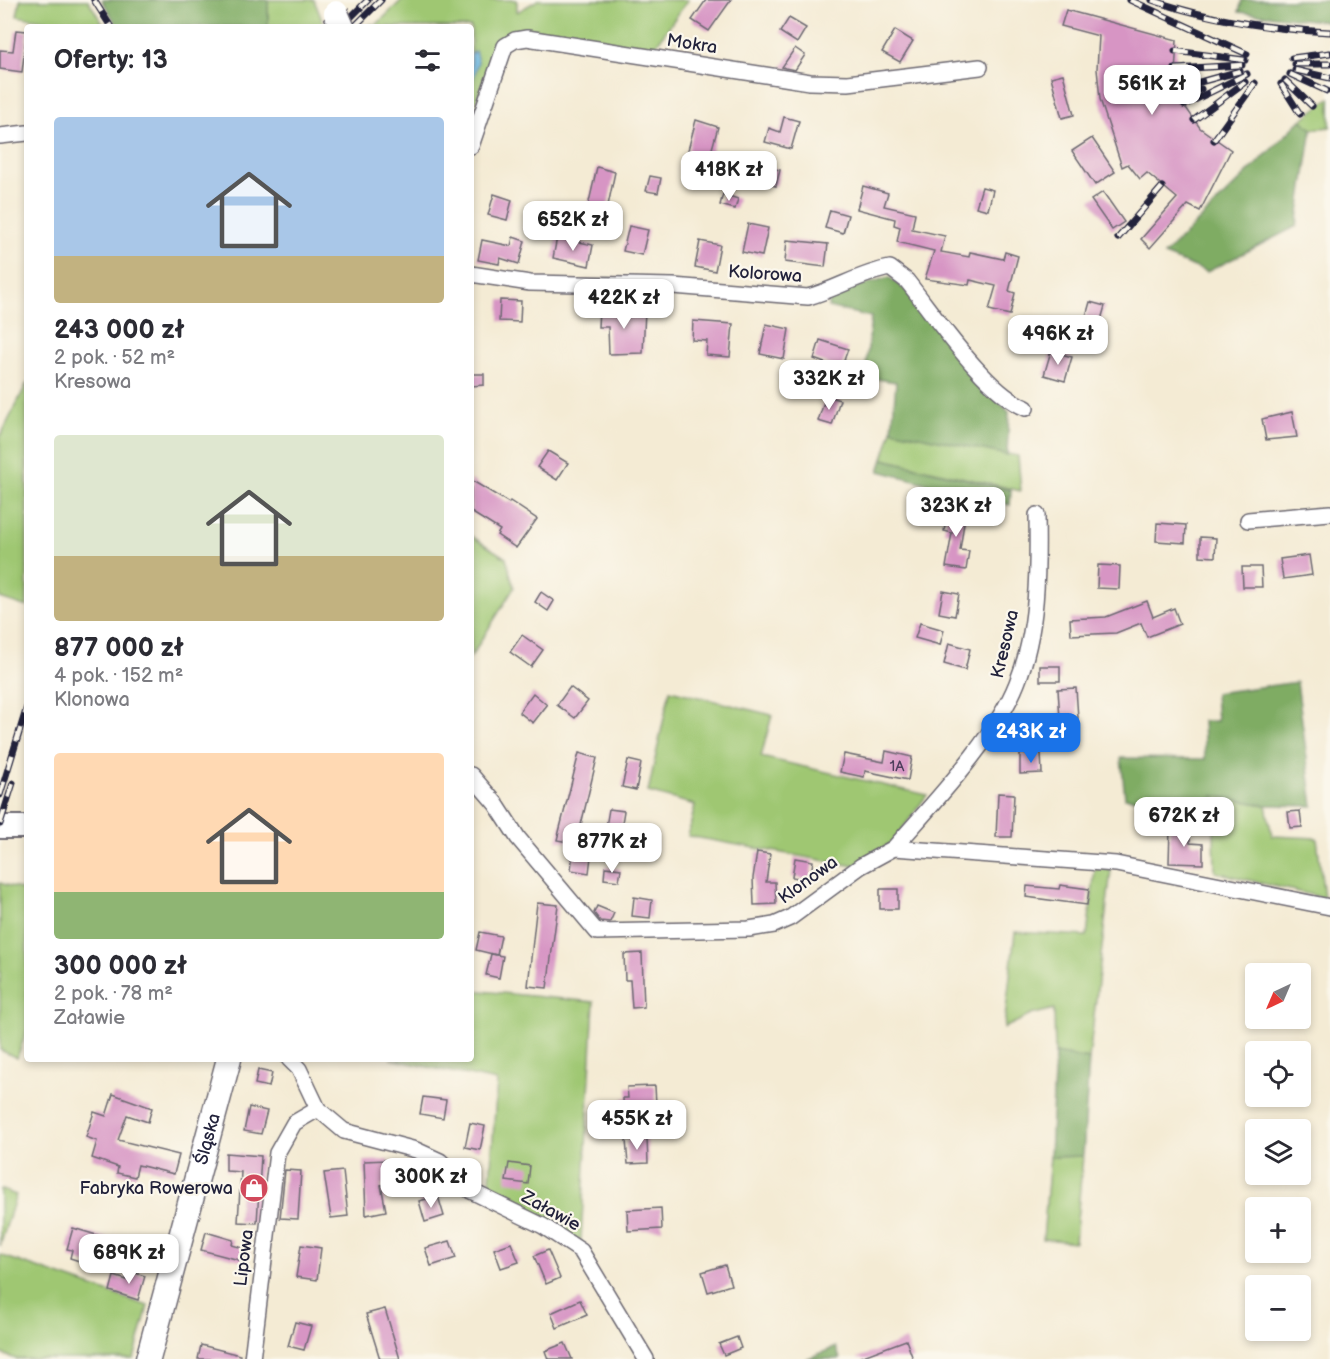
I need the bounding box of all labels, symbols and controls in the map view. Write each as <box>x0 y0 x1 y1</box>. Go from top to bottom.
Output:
street label: Mokra <box>665 30 719 58</box>
icon: filters <box>411 44 444 77</box>
text: Oferty: 13 <box>54 45 168 76</box>
pin: 561K zł <box>1097 65 1207 116</box>
text: 561K zł <box>1118 72 1186 96</box>
pin: 418K zł <box>674 151 784 202</box>
icon: home <box>195 156 303 264</box>
text: 418K zł <box>695 158 763 182</box>
pin: 652K zł <box>518 201 628 252</box>
text: 652K zł <box>537 208 609 232</box>
street label: Kolorowa <box>727 261 803 287</box>
pin: 422K zł <box>569 279 679 330</box>
text: 422K zł <box>588 286 660 310</box>
text: 243 000 zł <box>54 315 184 346</box>
pin: 496K zł <box>1003 315 1113 366</box>
text: 496K zł <box>1022 322 1094 346</box>
text: 2 pok. · 52 m² <box>54 346 175 370</box>
pin: 332K zł <box>774 360 884 411</box>
text: 332K zł <box>793 367 865 391</box>
text: Kresowa <box>54 370 131 394</box>
icon: home <box>195 474 303 582</box>
pin: 323K zł <box>901 487 1011 538</box>
text: 323K zł <box>920 494 992 518</box>
street label: Kresowa <box>987 608 1023 680</box>
text: 877 000 zł <box>54 633 184 664</box>
text: 4 pok. · 152 m² <box>54 664 183 688</box>
text: Klonowa <box>54 688 130 712</box>
pin: 243K zł <box>976 713 1086 764</box>
text: 243K zł <box>995 720 1067 744</box>
house number: 1A <box>890 757 905 776</box>
icon: home <box>195 792 303 900</box>
pin: 672K zł <box>1129 797 1239 848</box>
text: 672K zł <box>1148 804 1220 828</box>
pin: 877K zł <box>557 823 667 874</box>
text: 877K zł <box>577 830 647 854</box>
street label: Klonowa <box>774 851 842 909</box>
text: 300 000 zł <box>54 951 187 982</box>
north arrow <box>1245 963 1311 1029</box>
map controls <box>1245 963 1311 1341</box>
text: 2 pok. · 78 m² <box>54 982 173 1006</box>
text: Załawie <box>54 1006 125 1030</box>
button: locate <box>1245 1041 1311 1107</box>
pin: 455K zł <box>582 1100 692 1151</box>
text: 455K zł <box>601 1107 673 1131</box>
street label: Śląska <box>189 1111 224 1167</box>
button: layers <box>1245 1119 1311 1185</box>
pin: 300K zł <box>376 1158 486 1209</box>
text: 300K zł <box>394 1165 468 1189</box>
shop icon: Fabryka Rowerowa <box>238 1172 270 1204</box>
place label: Fabryka Rowerowa <box>79 1178 233 1199</box>
street label: Załawie <box>517 1186 584 1236</box>
button: + <box>1245 1197 1311 1263</box>
street label: Lipowa <box>230 1228 258 1288</box>
pin: 689K zł <box>74 1234 184 1285</box>
text: 689K zł <box>93 1241 165 1265</box>
button: − <box>1245 1275 1311 1341</box>

